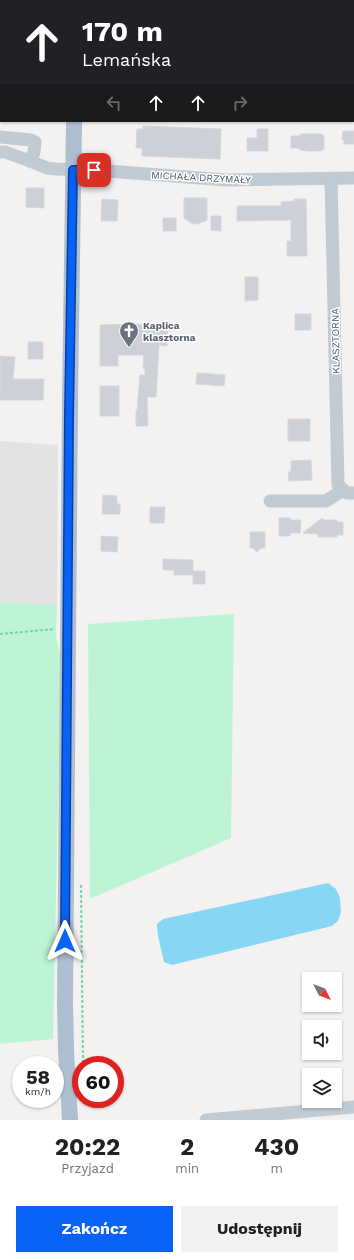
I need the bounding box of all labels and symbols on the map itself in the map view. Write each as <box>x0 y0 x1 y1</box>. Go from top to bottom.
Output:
pin <box>77 153 111 187</box>
street label: MICHAŁA DRZYMAŁY <box>151 169 251 186</box>
street label: KLASZTORNA <box>329 308 342 374</box>
church icon: Kaplica klasztorna <box>118 320 140 348</box>
place label: Kaplica klasztorna <box>143 320 196 343</box>
position arrow <box>44 920 86 962</box>
north arrow <box>302 972 342 1012</box>
speed limit sign: 60 <box>72 1056 124 1108</box>

